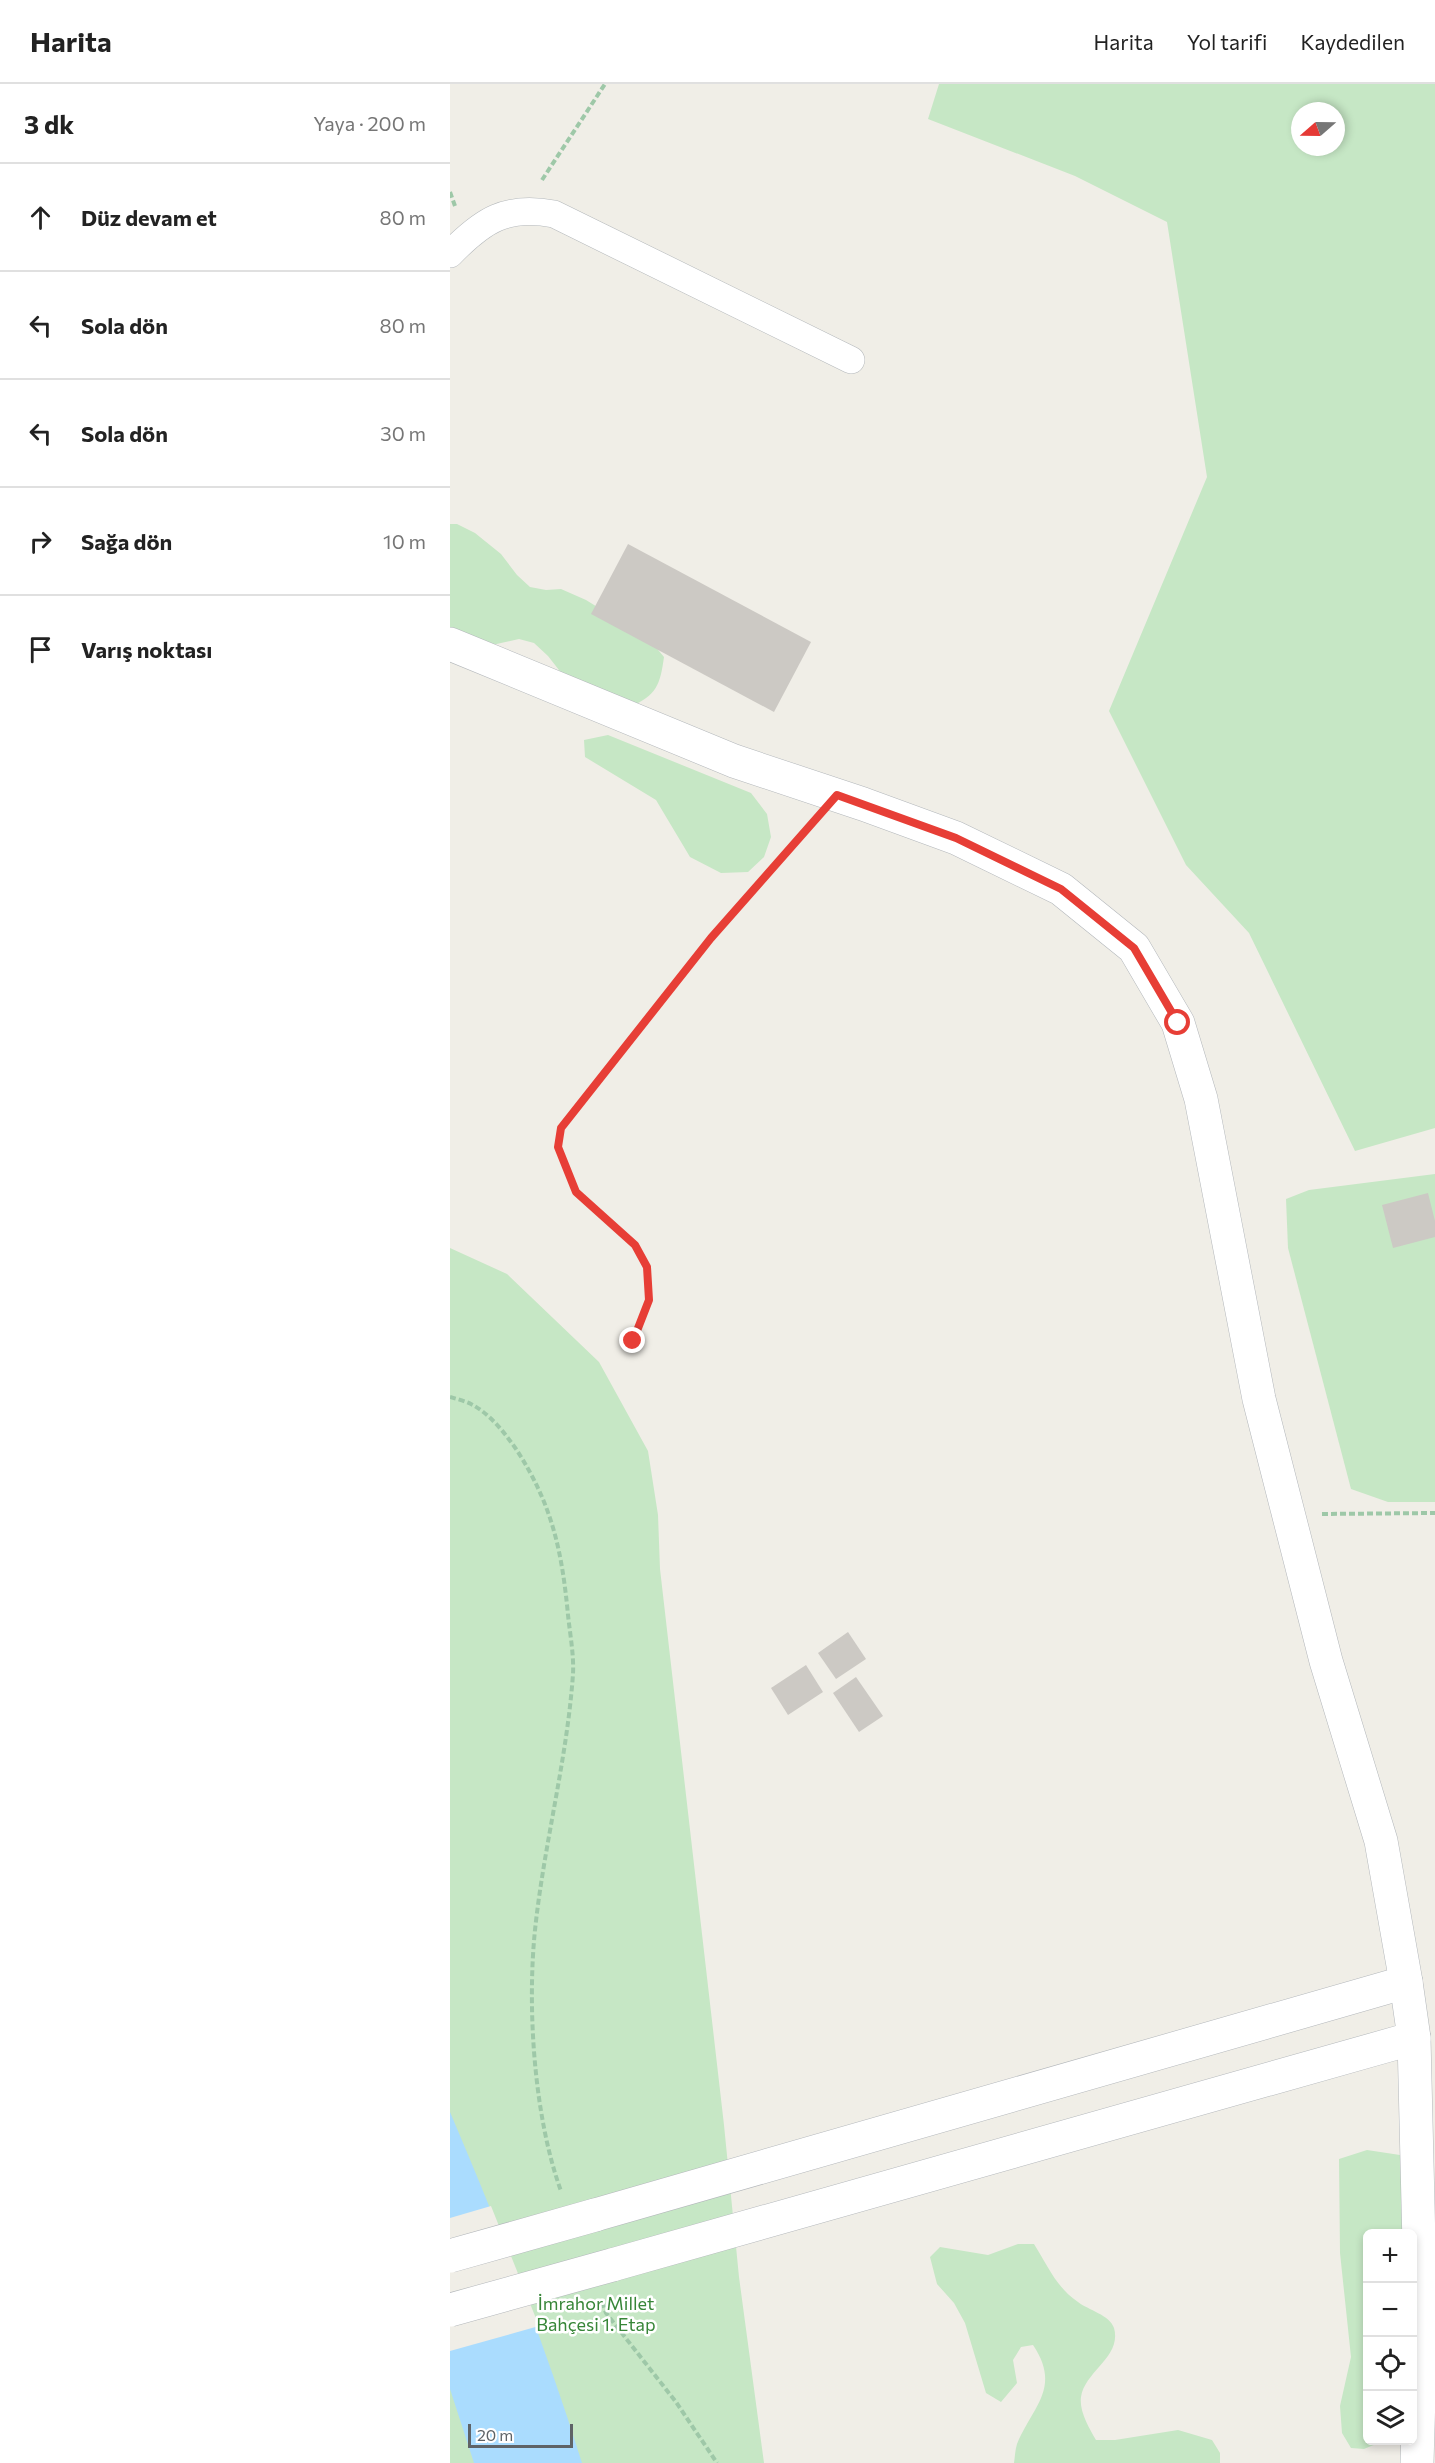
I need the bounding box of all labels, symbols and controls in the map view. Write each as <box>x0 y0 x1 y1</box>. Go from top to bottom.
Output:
text: Harita <box>30 24 112 58</box>
text: Harita <box>1094 29 1154 54</box>
text: Yol tarifi <box>1187 29 1267 54</box>
text: Kaydedilen <box>1300 29 1405 54</box>
north arrow <box>1291 102 1345 156</box>
text: 3 dk <box>24 108 74 139</box>
text: Yaya · 200 m <box>313 111 426 135</box>
icon: ahead <box>24 201 57 234</box>
text: Düz devam et <box>81 204 217 231</box>
text: 80 m <box>380 205 426 229</box>
icon: left <box>24 309 57 342</box>
text: Sola dön <box>81 312 168 339</box>
text: 80 m <box>380 313 426 337</box>
icon: left <box>24 417 57 450</box>
text: Sola dön <box>81 420 168 447</box>
text: 30 m <box>380 421 426 445</box>
icon: right <box>24 525 57 558</box>
text: Sağa dön <box>81 528 172 555</box>
text: 10 m <box>383 529 426 553</box>
icon: arrive <box>24 633 57 666</box>
text: Varış noktası <box>81 636 212 663</box>
route start <box>1164 1009 1190 1035</box>
route end <box>619 1327 645 1353</box>
map controls <box>1363 2229 1417 2445</box>
button: + <box>1363 2229 1417 2283</box>
button: − <box>1363 2283 1417 2337</box>
park label: İmrahor Millet Bahçesi 1. Etap <box>536 2292 656 2335</box>
button: locate <box>1363 2337 1417 2391</box>
button: layers <box>1363 2391 1417 2445</box>
scale bar <box>468 2421 573 2448</box>
text: 20 m <box>477 2425 513 2444</box>

